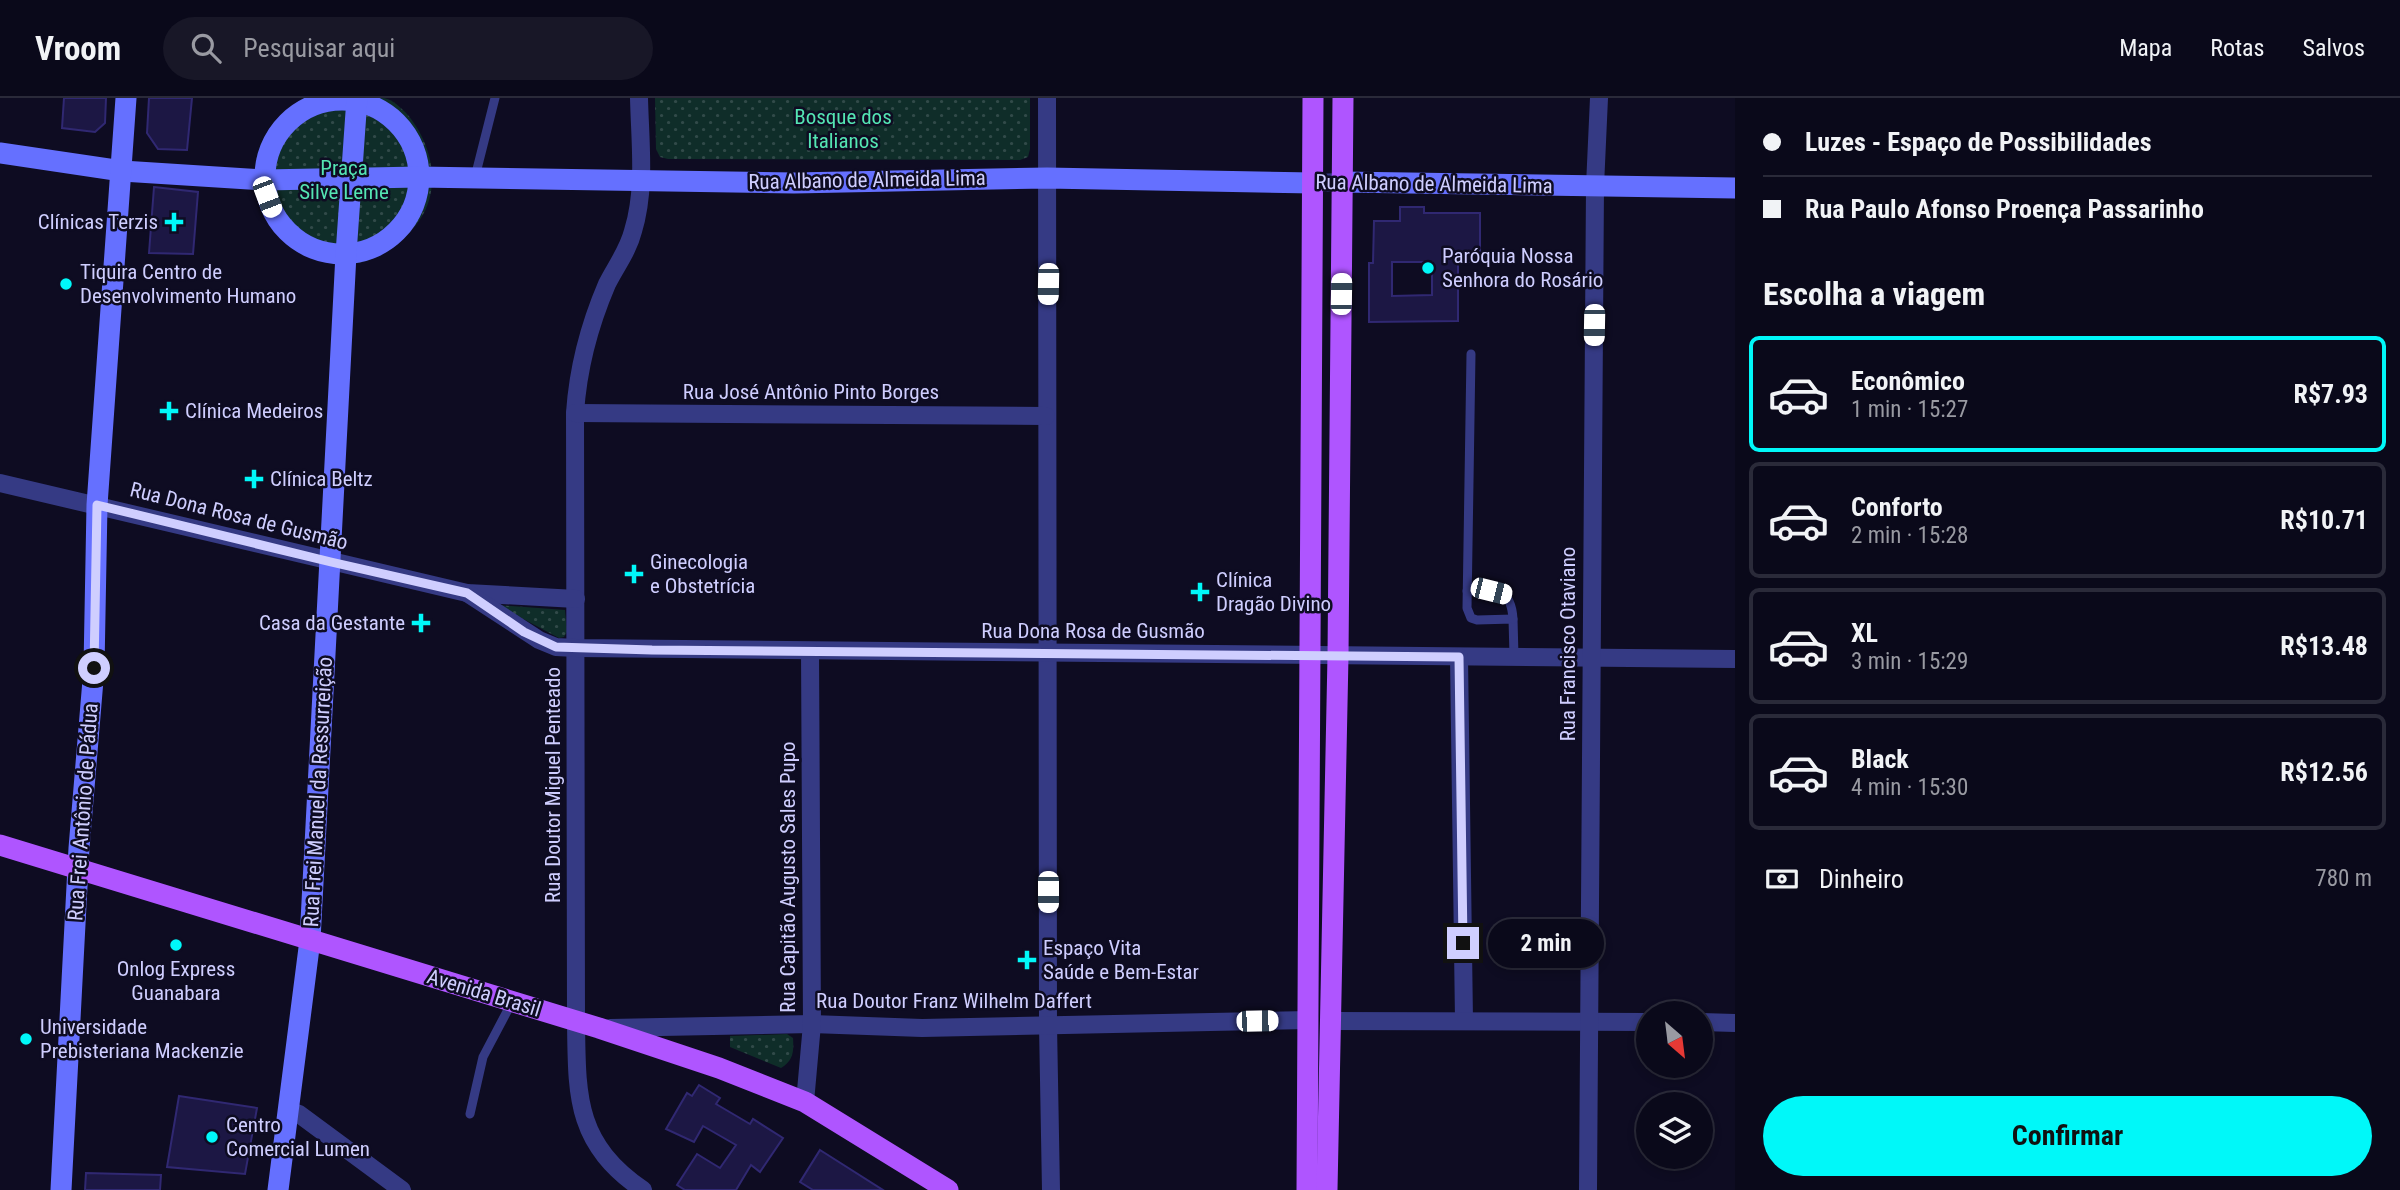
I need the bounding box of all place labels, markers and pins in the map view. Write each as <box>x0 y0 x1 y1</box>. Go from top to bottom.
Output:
place label: Clínicas Terzis <box>38 210 158 234</box>
marker: Clínicas Terzis <box>164 212 184 232</box>
place label: Paróquia Nossa Senhora do Rosário <box>1442 244 1603 292</box>
place label: Tiquira Centro de Desenvolvimento Humano <box>80 260 296 308</box>
marker: Paróquia Nossa Senhora do Rosário <box>1420 260 1436 276</box>
marker: Tiquira Centro de Desenvolvimento Humano <box>58 276 74 292</box>
place label: Clínica Medeiros <box>185 399 323 423</box>
marker: Clínica Medeiros <box>159 401 179 421</box>
place label: Clínica Beltz <box>270 467 373 491</box>
marker: Clínica Beltz <box>244 469 264 489</box>
place label: Ginecologia e Obstetrícia <box>650 550 755 598</box>
marker: Ginecologia e Obstetrícia <box>624 564 644 584</box>
place label: Clínica Dragão Divino <box>1216 568 1331 616</box>
marker: Clínica Dragão Divino <box>1190 582 1210 602</box>
place label: Casa da Gestante <box>259 611 405 635</box>
marker: Casa da Gestante <box>411 613 431 633</box>
place label: Espaço Vita Saúde e Bem-Estar <box>1043 936 1199 984</box>
marker: Onlog Express Guanabara <box>168 937 184 953</box>
marker: Espaço Vita Saúde e Bem-Estar <box>1017 950 1037 970</box>
place label: Onlog Express Guanabara <box>117 957 235 1005</box>
place label: Universidade Prebisteriana Mackenzie <box>40 1015 244 1063</box>
marker: Universidade Prebisteriana Mackenzie <box>18 1031 34 1047</box>
place label: Centro Comercial Lumen <box>226 1113 370 1161</box>
marker: Centro Comercial Lumen <box>204 1129 220 1145</box>

